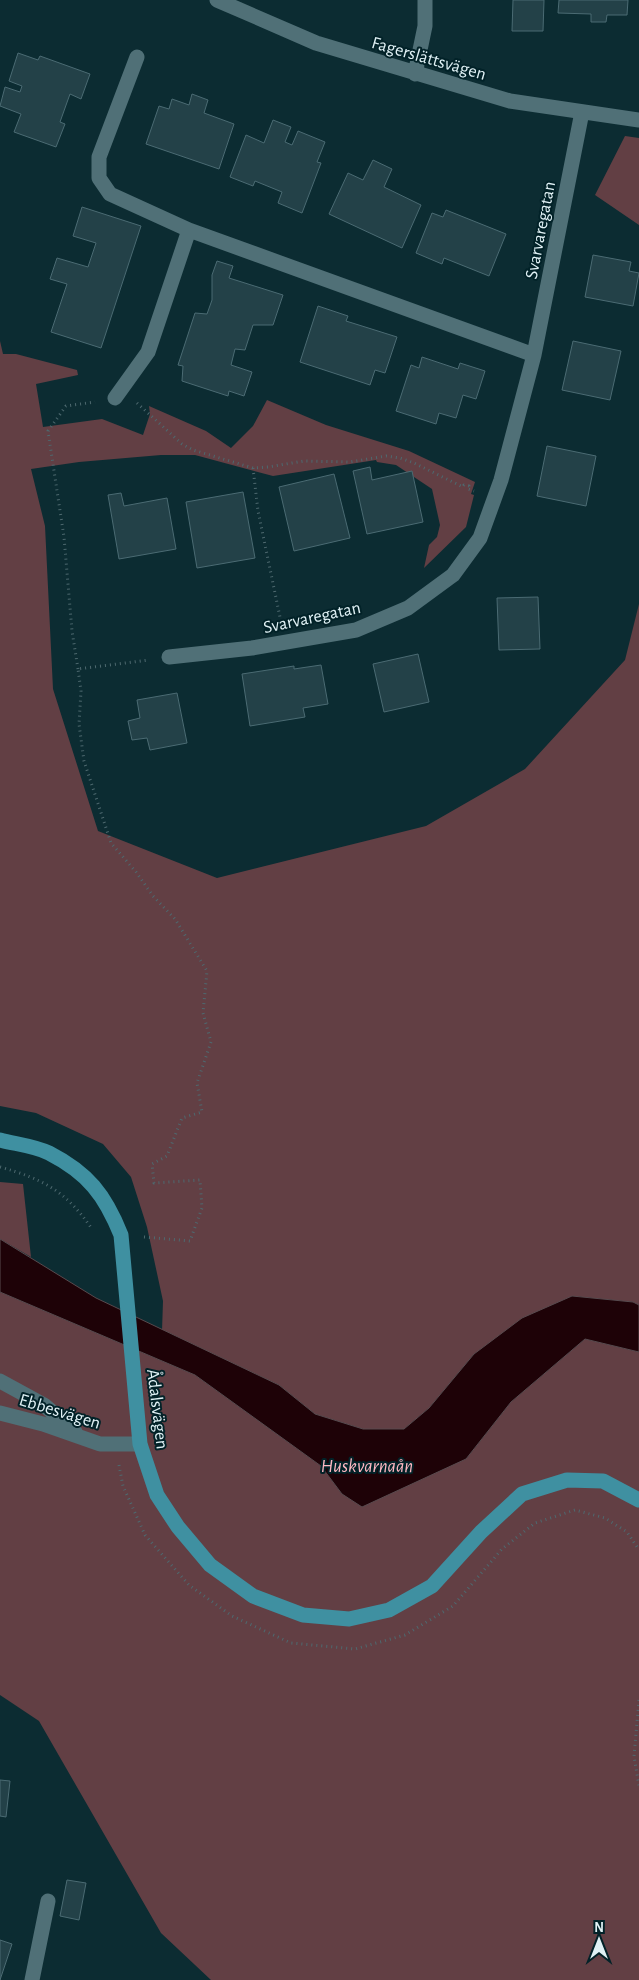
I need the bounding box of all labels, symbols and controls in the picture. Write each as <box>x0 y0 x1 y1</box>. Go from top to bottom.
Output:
street label: Fagerslättsvägen <box>370 34 488 84</box>
street label: Svarvaregatan <box>523 180 559 281</box>
street label: Svarvaregatan <box>262 599 363 637</box>
street label: Ådalsvägen <box>143 1368 174 1450</box>
street label: Ebbesvägen <box>17 1391 103 1433</box>
water label: Huskvarnaån <box>321 1457 413 1476</box>
north arrow <box>574 1915 624 1965</box>
text: N <box>594 1921 604 1935</box>

